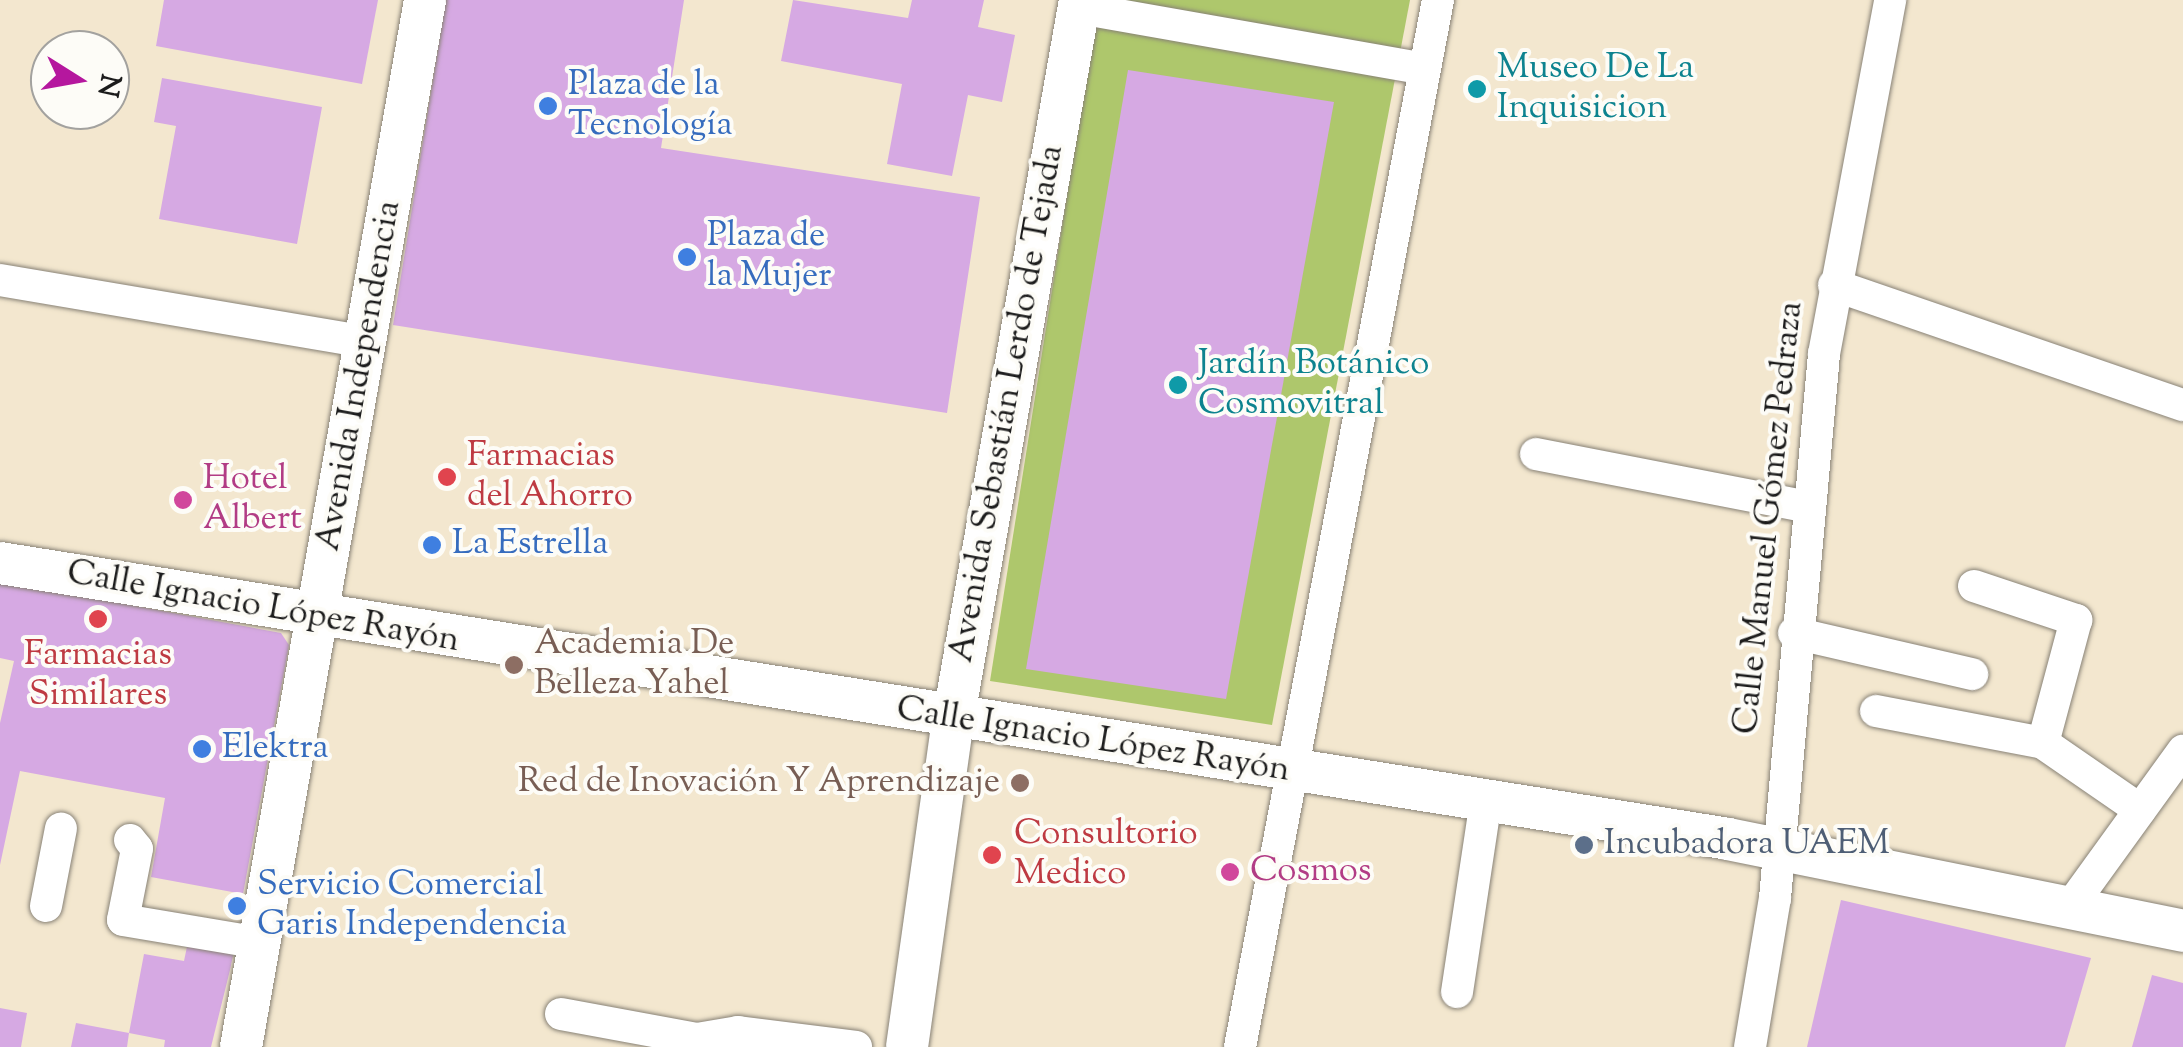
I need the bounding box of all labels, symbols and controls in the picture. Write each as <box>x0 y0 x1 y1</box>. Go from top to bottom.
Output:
north arrow <box>30 30 130 130</box>
place label: Museo De La Inquisicion <box>1497 48 1694 130</box>
place label: Plaza de la Tecnología <box>568 65 733 147</box>
text: N <box>86 71 129 100</box>
marker: Museo De La Inquisicion <box>1466 78 1488 100</box>
marker: Plaza de la Tecnología <box>537 95 559 117</box>
street label: Avenida Sebastián Lerdo de Tejada <box>942 142 1074 666</box>
street label: Avenida Independencia <box>308 197 412 555</box>
place label: Plaza de la Mujer <box>707 216 831 298</box>
marker: Plaza de la Mujer <box>676 246 698 268</box>
street label: Calle Manuel Gómez Pedraza <box>1726 300 1814 736</box>
place label: Jardín Botánico Cosmovitral <box>1198 344 1429 426</box>
marker: Jardín Botánico Cosmovitral <box>1167 374 1189 396</box>
place label: Farmacias del Ahorro <box>467 436 633 518</box>
place label: Hotel Albert <box>203 459 302 541</box>
marker: Farmacias del Ahorro <box>436 466 458 488</box>
marker: Hotel Albert <box>172 489 194 511</box>
place label: La Estrella <box>452 524 608 566</box>
marker: La Estrella <box>421 534 443 556</box>
street label: Calle Ignacio López Rayón <box>64 553 462 663</box>
marker: Farmacias Similares <box>87 608 109 630</box>
place label: Academia De Belleza Yahel <box>534 624 734 706</box>
place label: Farmacias Similares <box>24 635 172 717</box>
marker: Academia De Belleza Yahel <box>503 654 525 676</box>
street label: Calle Ignacio López Rayón <box>893 689 1293 793</box>
place label: Elektra <box>222 728 329 770</box>
marker: Elektra <box>191 738 213 760</box>
place label: Red de Inovación Y Aprendizaje <box>518 762 1000 804</box>
marker: Red de Inovación Y Aprendizaje <box>1009 772 1031 794</box>
place label: Consultorio Medico <box>1014 814 1198 896</box>
place label: Incubadora UAEM <box>1604 824 1890 866</box>
marker: Incubadora UAEM <box>1573 834 1595 856</box>
marker: Consultorio Medico <box>979 842 1005 868</box>
place label: Cosmos <box>1250 851 1372 893</box>
marker: Cosmos <box>1219 861 1241 883</box>
place label: Servicio Comercial Garis Independencia <box>257 865 567 947</box>
marker: Servicio Comercial Garis Independencia <box>226 895 248 917</box>

